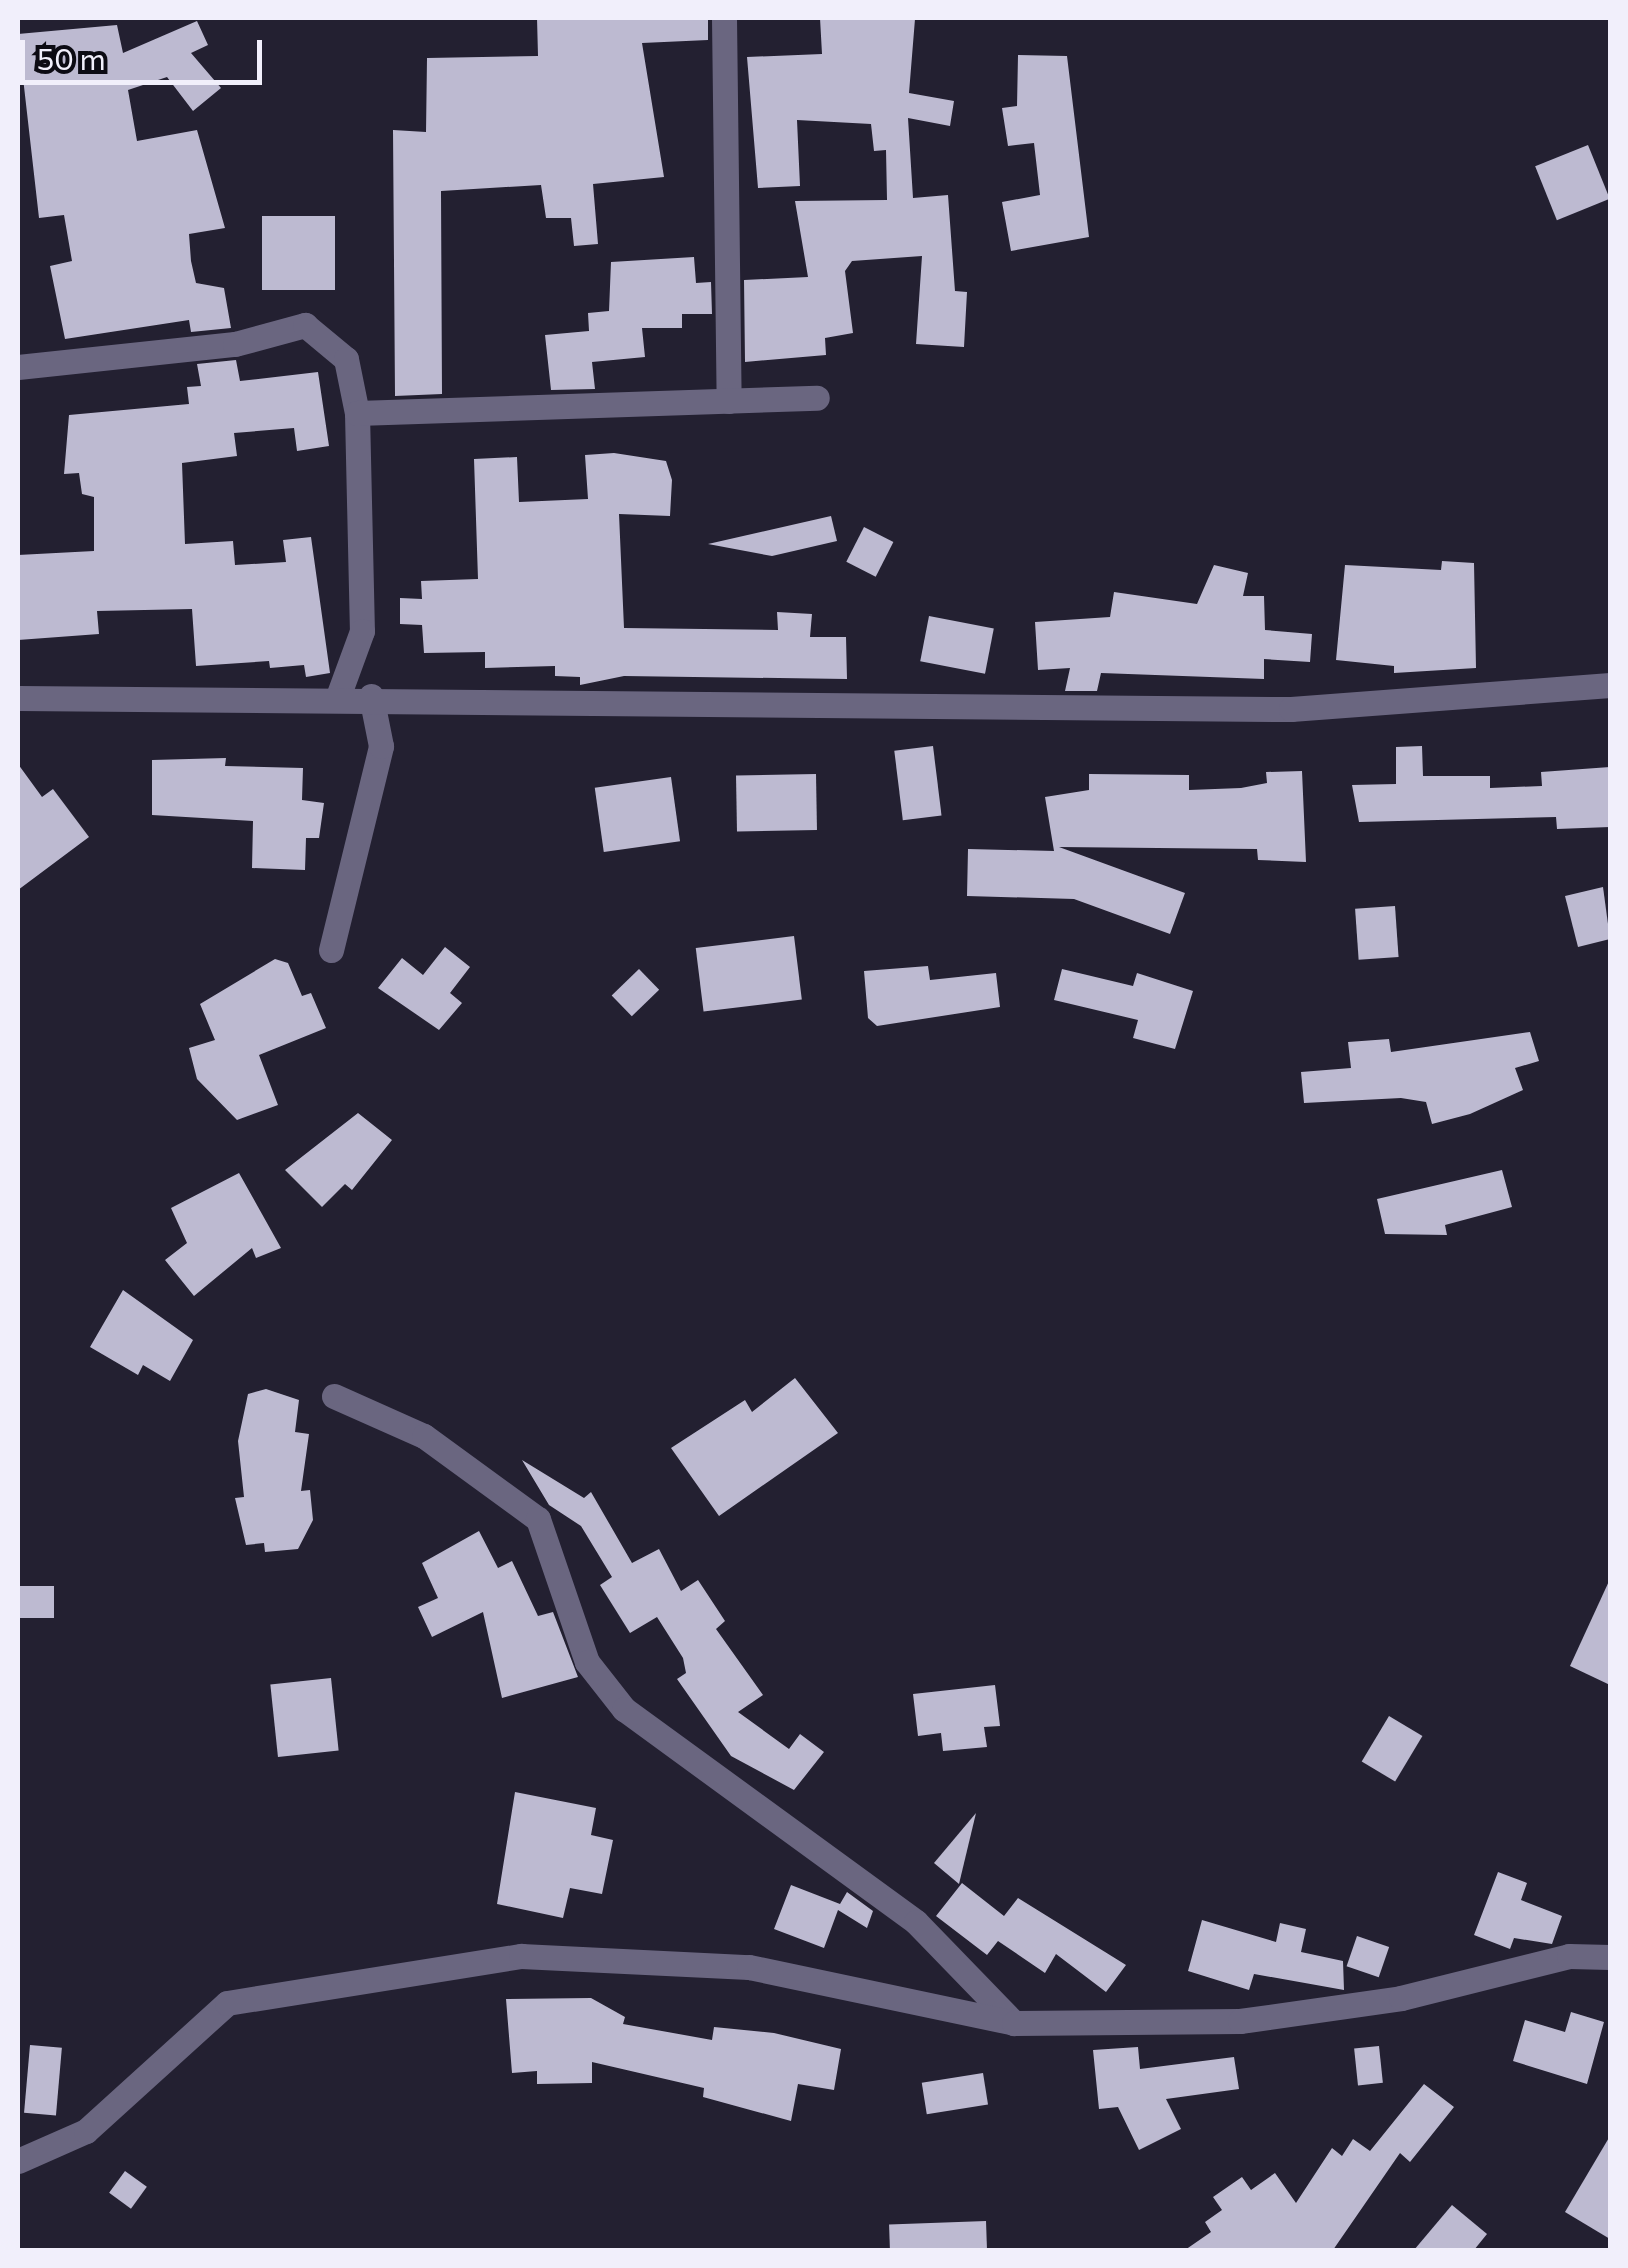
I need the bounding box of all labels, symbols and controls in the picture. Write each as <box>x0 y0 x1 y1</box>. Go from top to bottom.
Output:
scale bar <box>25 20 268 82</box>
text: 50 m <box>37 39 106 76</box>

